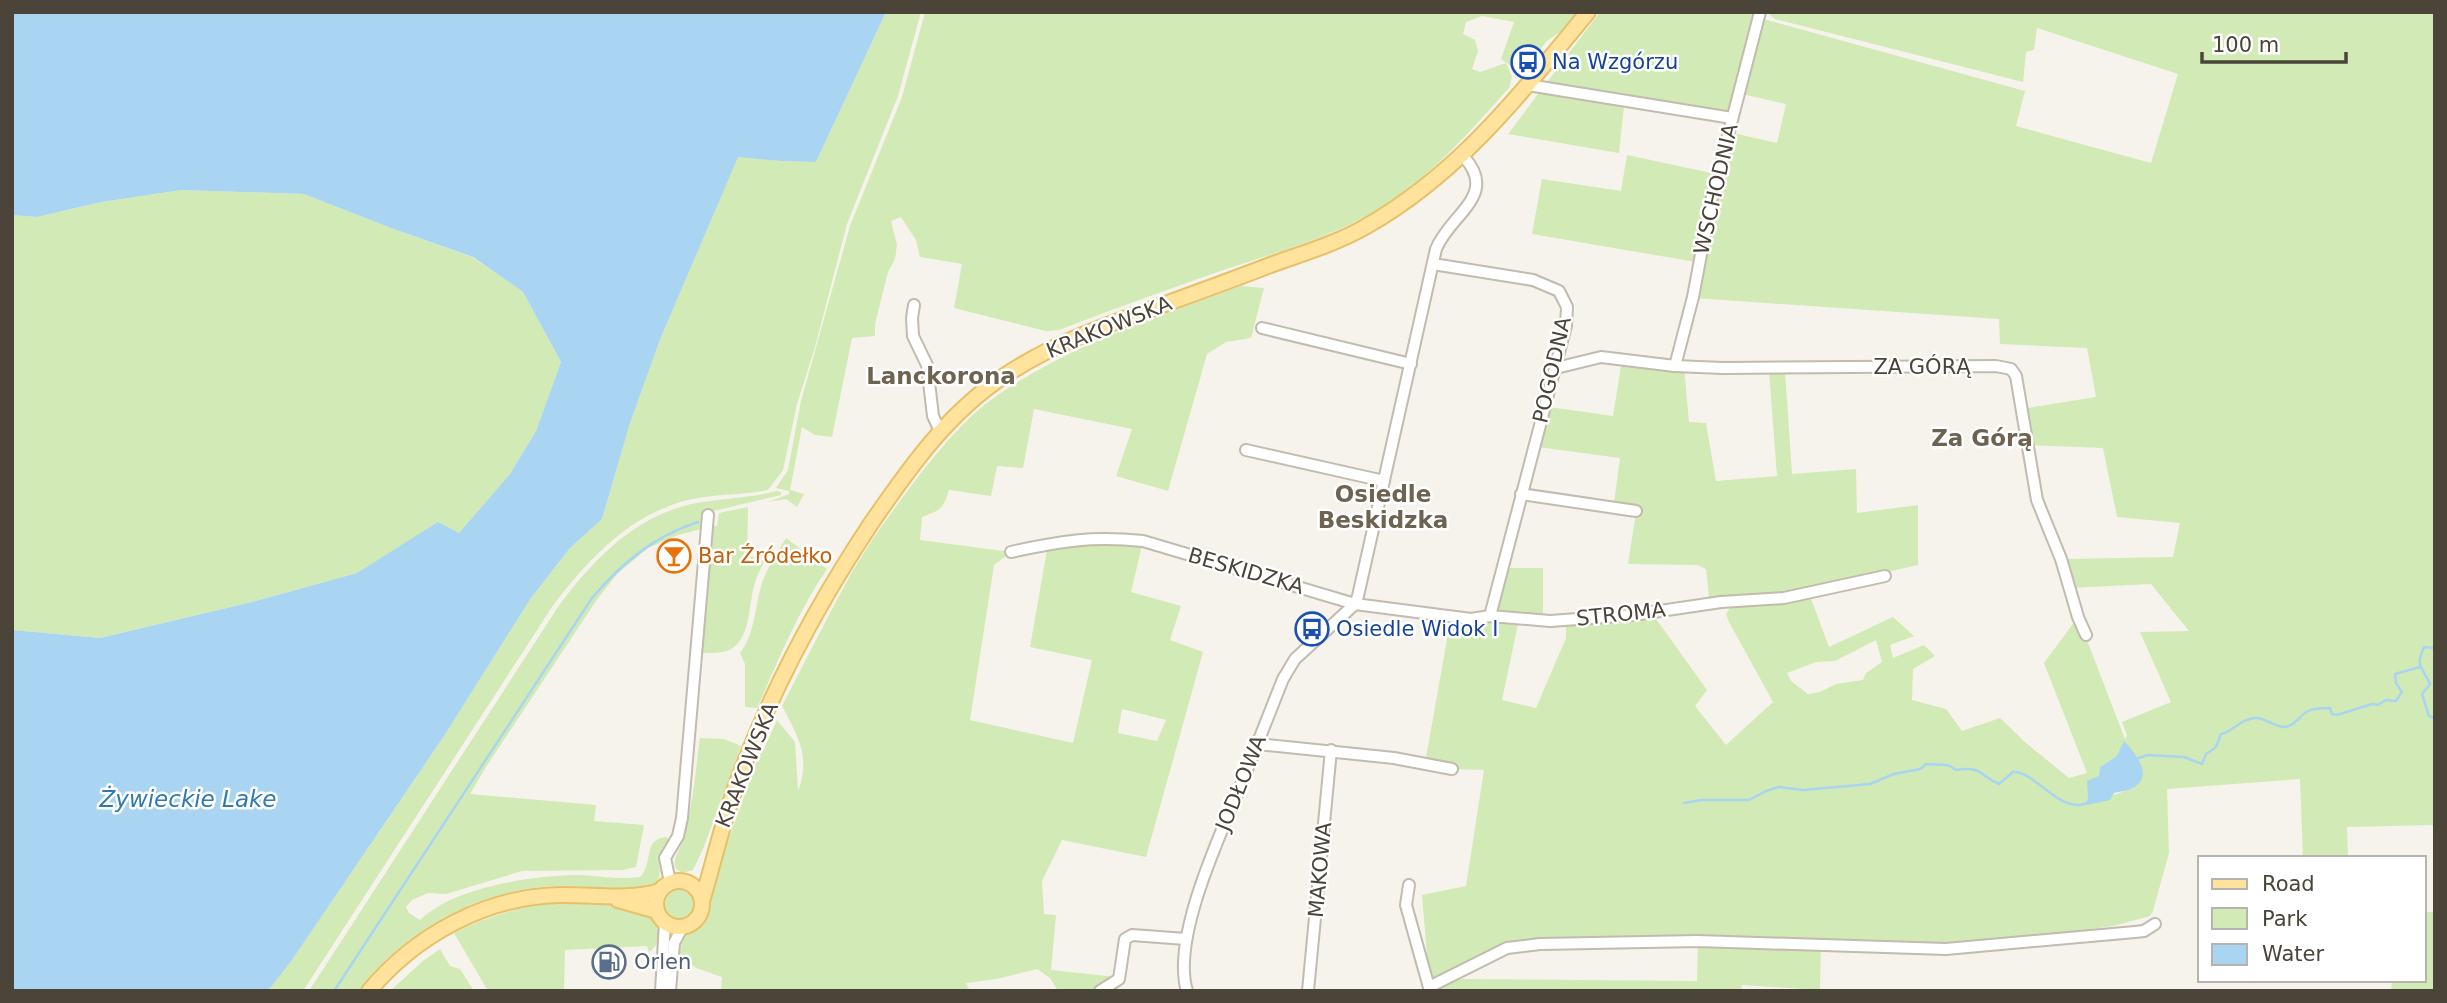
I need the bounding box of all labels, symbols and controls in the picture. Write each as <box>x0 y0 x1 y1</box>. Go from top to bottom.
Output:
scale bar <box>2202 21 2346 65</box>
text: 100 m <box>2212 33 2279 57</box>
bus stop icon: Na Wzgórzu <box>1509 43 1547 81</box>
place label: Na Wzgórzu <box>1552 50 1678 74</box>
street label: WSCHODNIA <box>1689 121 1743 257</box>
street label: KRAKOWSKA <box>1043 291 1176 363</box>
street label: POGODNA <box>1528 314 1576 425</box>
street label: ZA GÓRĄ <box>1873 354 1971 379</box>
district label: Lanckorona <box>866 363 1016 389</box>
district label: Za Górą <box>1931 425 2033 451</box>
district label: Osiedle Beskidzka <box>1318 481 1448 533</box>
bar icon: Bar Źródełko <box>655 537 693 575</box>
place label: Bar Źródełko <box>698 543 832 568</box>
street label: BESKIDZKA <box>1185 543 1307 599</box>
street label: STROMA <box>1575 597 1668 631</box>
bus stop icon: Osiedle Widok I <box>1293 610 1331 648</box>
place label: Osiedle Widok I <box>1336 617 1498 641</box>
street label: KRAKOWSKA <box>711 698 783 831</box>
street label: JODŁOWA <box>1210 731 1271 836</box>
water label: Żywieckie Lake <box>99 785 276 812</box>
street label: MAKOWA <box>1304 821 1336 919</box>
legend <box>2198 856 2426 982</box>
text: Road <box>2262 872 2315 896</box>
text: Park <box>2262 907 2308 931</box>
text: Water <box>2262 942 2324 966</box>
fuel station icon: Orlen <box>590 943 628 981</box>
place label: Orlen <box>634 950 691 974</box>

